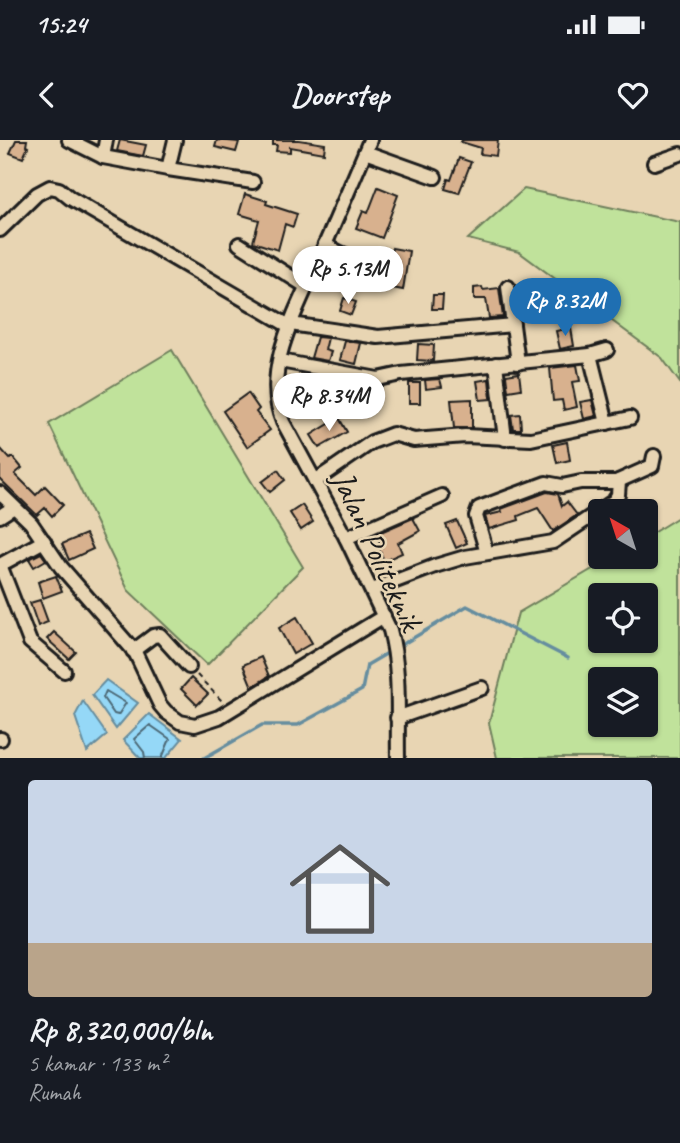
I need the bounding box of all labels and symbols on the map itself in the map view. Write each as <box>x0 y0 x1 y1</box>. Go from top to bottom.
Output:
pin: Rp 5.13M <box>276 246 420 306</box>
pin: Rp 8.32M <box>493 278 637 338</box>
pin: Rp 8.34M <box>257 373 401 433</box>
street label: Jalan Politeknik <box>321 462 433 639</box>
north arrow <box>588 499 658 569</box>

